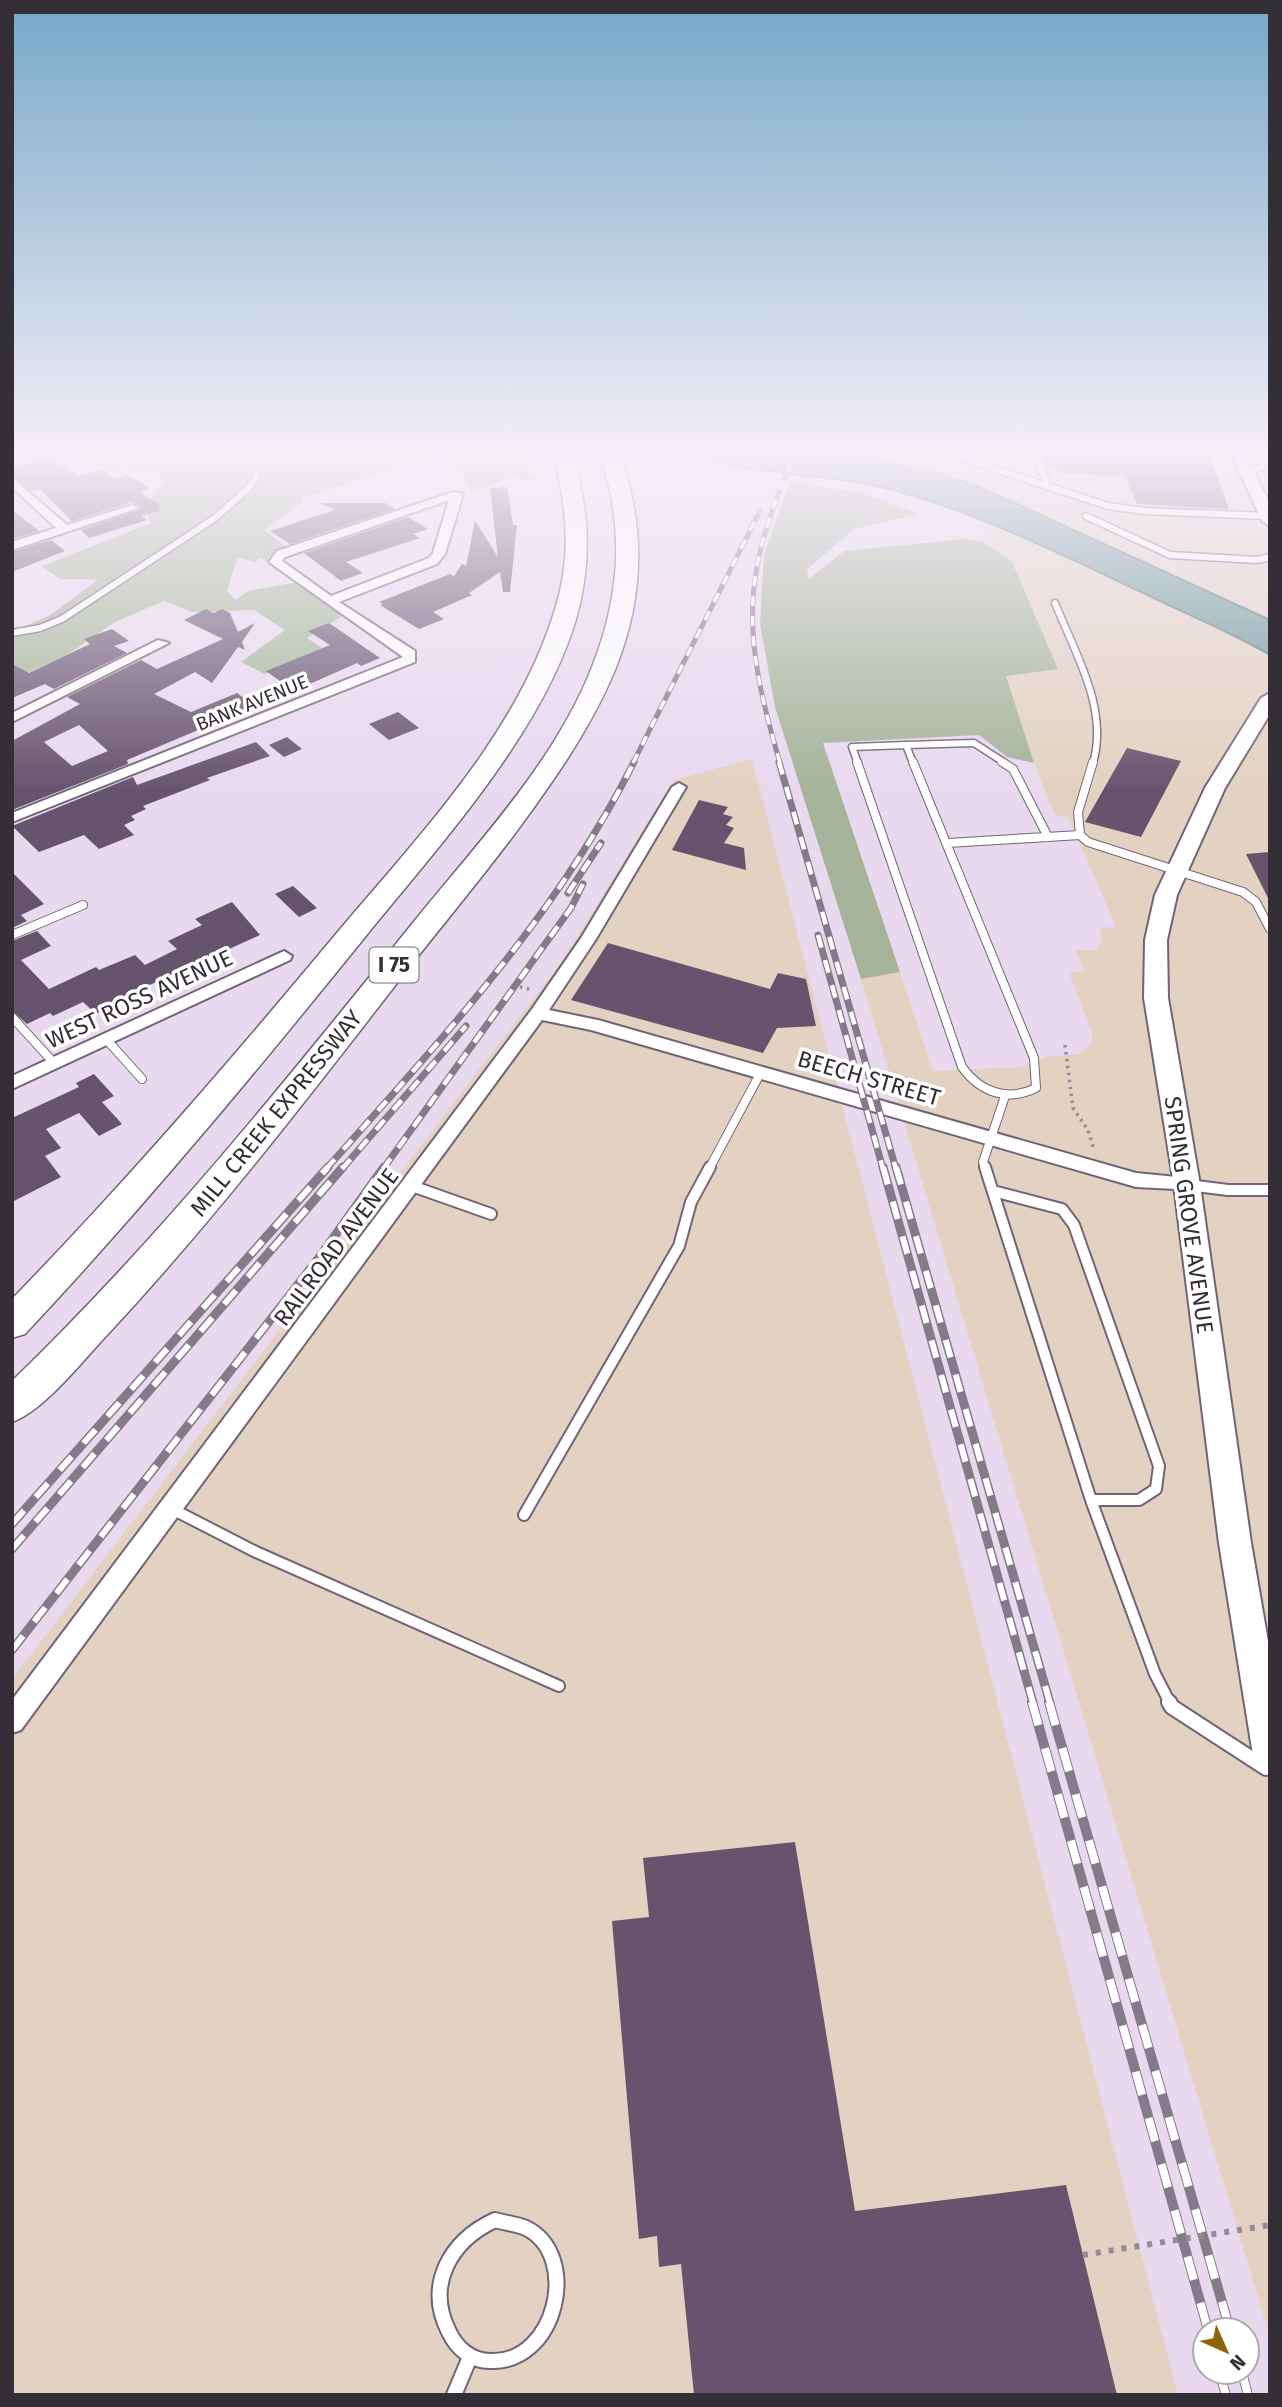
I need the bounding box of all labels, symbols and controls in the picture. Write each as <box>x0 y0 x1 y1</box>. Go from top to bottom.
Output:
street label: BANK AVENUE <box>193 670 311 736</box>
street label: WEST ROSS AVENUE <box>41 943 237 1055</box>
road number: I 75 <box>370 948 418 982</box>
street label: MILL CREEK EXPRESSWAY <box>184 1004 368 1222</box>
street label: BEECH STREET <box>794 1044 944 1112</box>
street label: SPRING GROVE AVENUE <box>1158 1095 1220 1335</box>
street label: RAILROAD AVENUE <box>268 1163 404 1331</box>
north arrow <box>1191 2316 1261 2386</box>
text: N <box>1225 2350 1250 2375</box>

